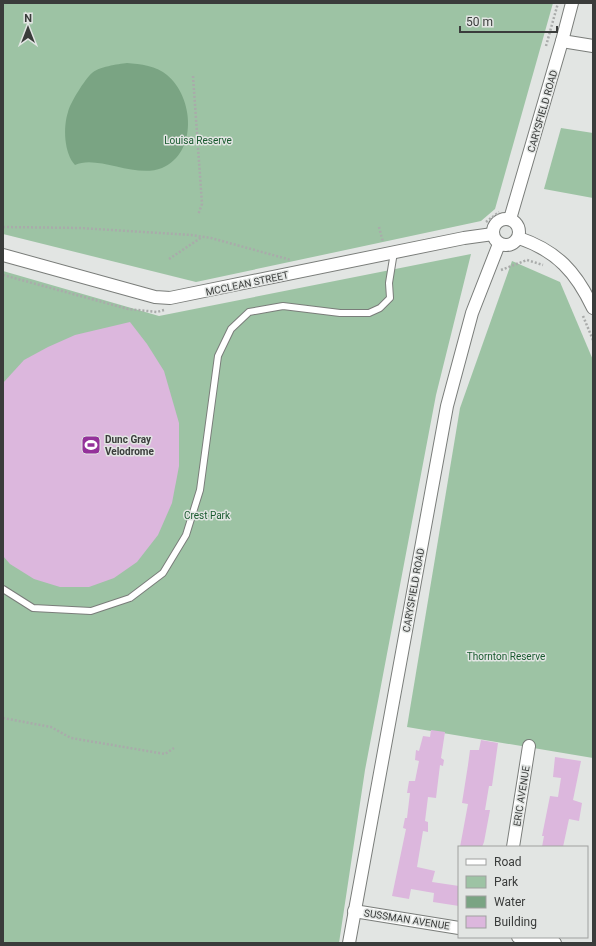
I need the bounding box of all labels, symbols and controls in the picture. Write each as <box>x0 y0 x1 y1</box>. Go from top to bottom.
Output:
north arrow <box>8 8 48 48</box>
scale bar <box>460 8 557 34</box>
text: N <box>24 12 32 25</box>
text: 50 m <box>466 15 493 29</box>
street label: CARYSFIELD ROAD <box>525 69 560 154</box>
park label: Louisa Reserve <box>164 135 232 146</box>
street label: MCCLEAN STREET <box>205 269 290 298</box>
sports icon: Dunc Gray Velodrome <box>80 434 102 456</box>
place label: Dunc Gray Velodrome <box>105 434 154 457</box>
park label: Crest Park <box>184 510 231 521</box>
street label: CARYSFIELD ROAD <box>401 547 426 633</box>
park label: Thornton Reserve <box>467 651 545 662</box>
street label: ERIC AVENUE <box>511 765 532 827</box>
legend <box>458 846 588 938</box>
text: Road <box>494 855 522 869</box>
text: Park <box>494 875 519 889</box>
text: Water <box>494 895 525 909</box>
street label: SUSSMAN AVENUE <box>363 907 451 932</box>
text: Building <box>494 915 537 929</box>

